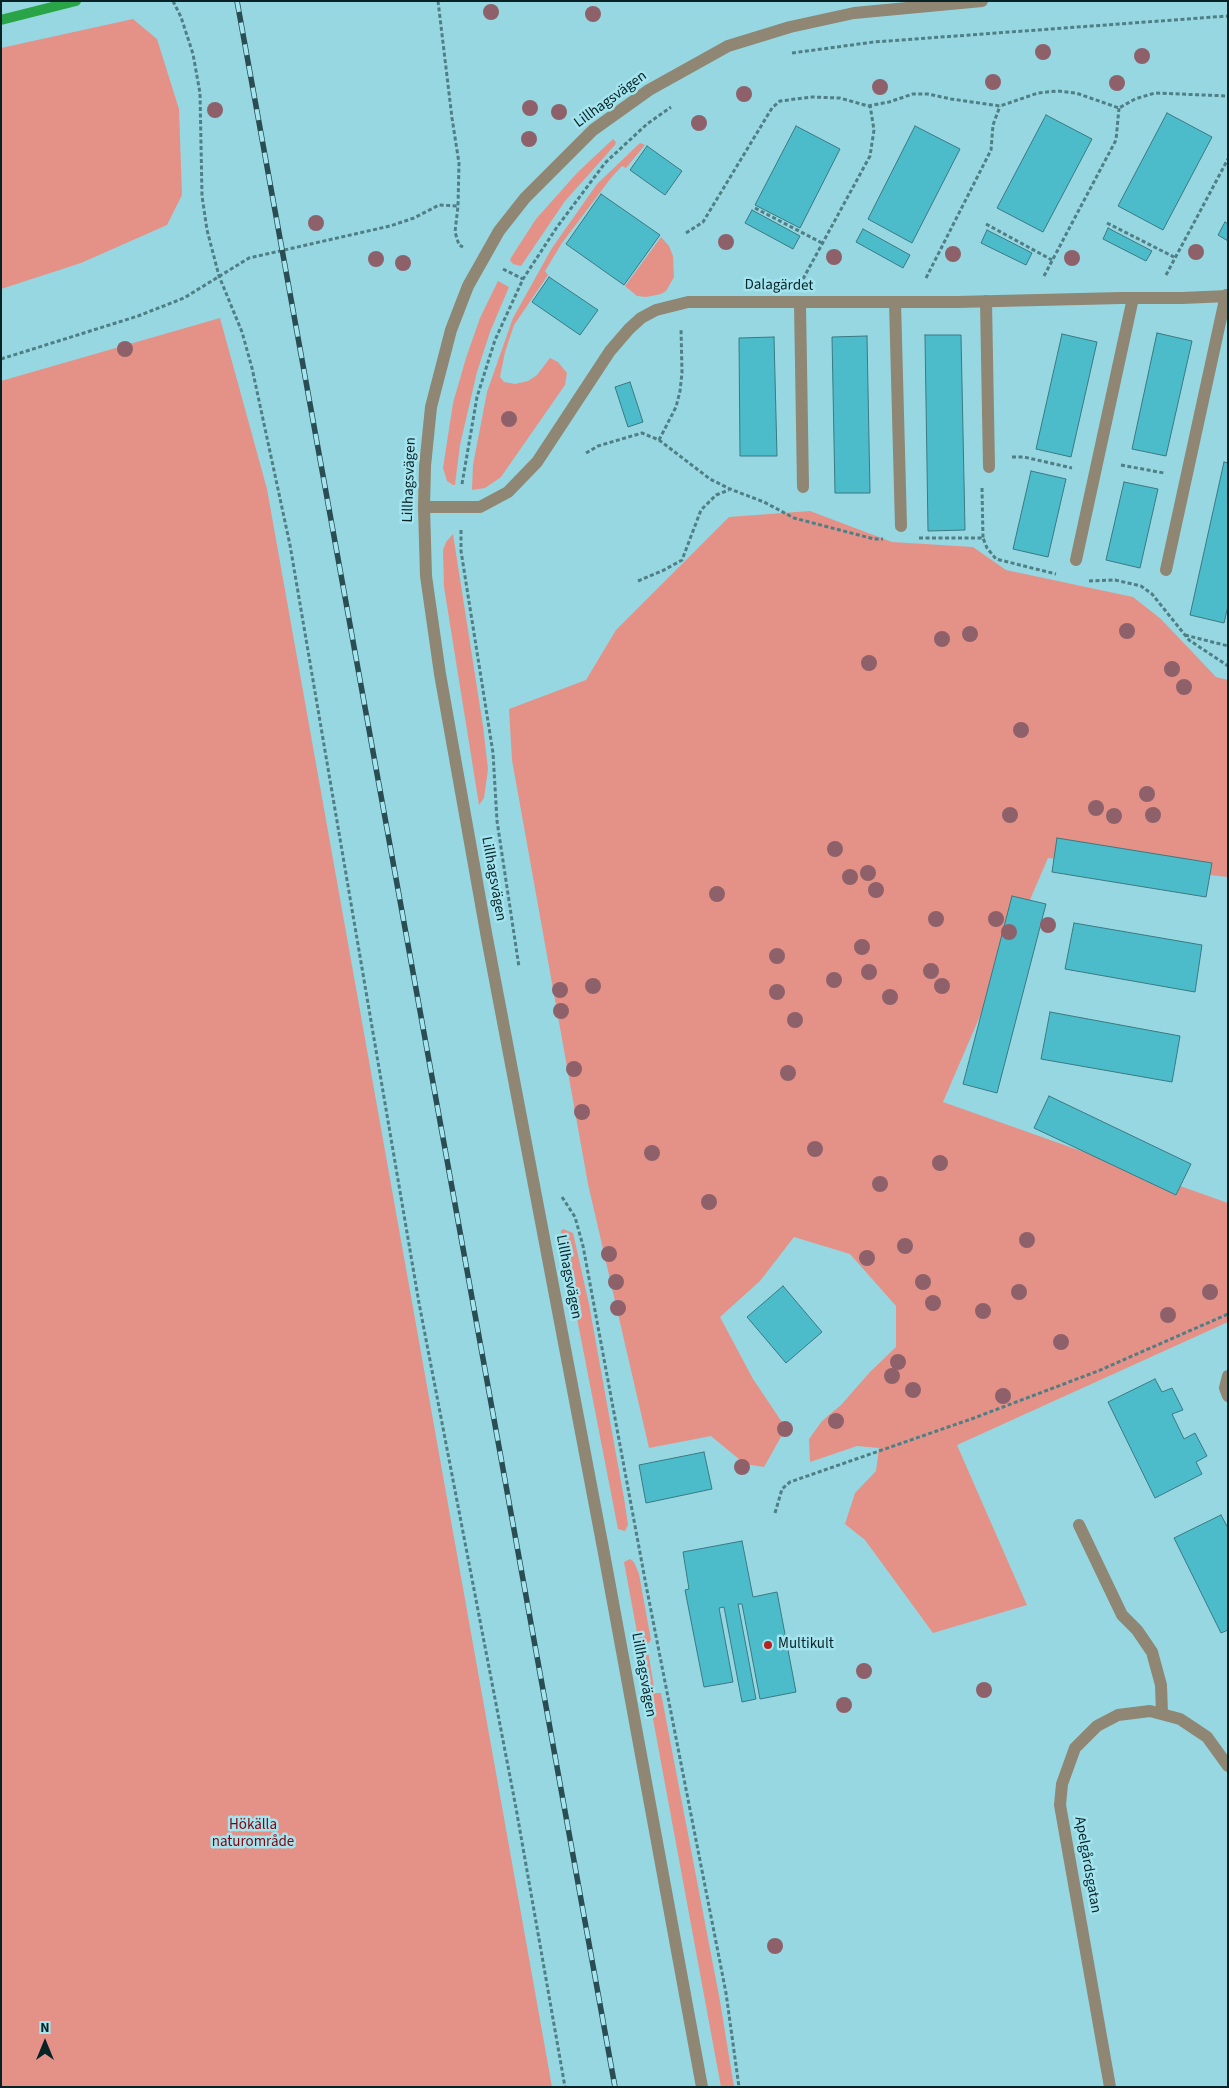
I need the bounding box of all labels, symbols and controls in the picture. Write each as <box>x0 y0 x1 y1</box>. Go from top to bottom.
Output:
street label: Lillhagsvägen <box>571 68 651 132</box>
street label: Dalagärdet <box>744 276 814 296</box>
street label: Lillhagsvägen <box>400 437 420 523</box>
street label: Lillhagsvägen <box>477 835 509 923</box>
street label: Lillhagsvägen <box>551 1233 585 1321</box>
street label: Lillhagsvägen <box>627 1631 659 1719</box>
place label: Multikult <box>778 1636 834 1654</box>
marker: Multikult <box>762 1639 774 1651</box>
street label: Apelgårdsgatan <box>1070 1815 1104 1915</box>
park label: Hökälla naturområde <box>212 1817 294 1852</box>
north arrow <box>20 2018 70 2068</box>
text: N <box>40 2018 50 2038</box>

